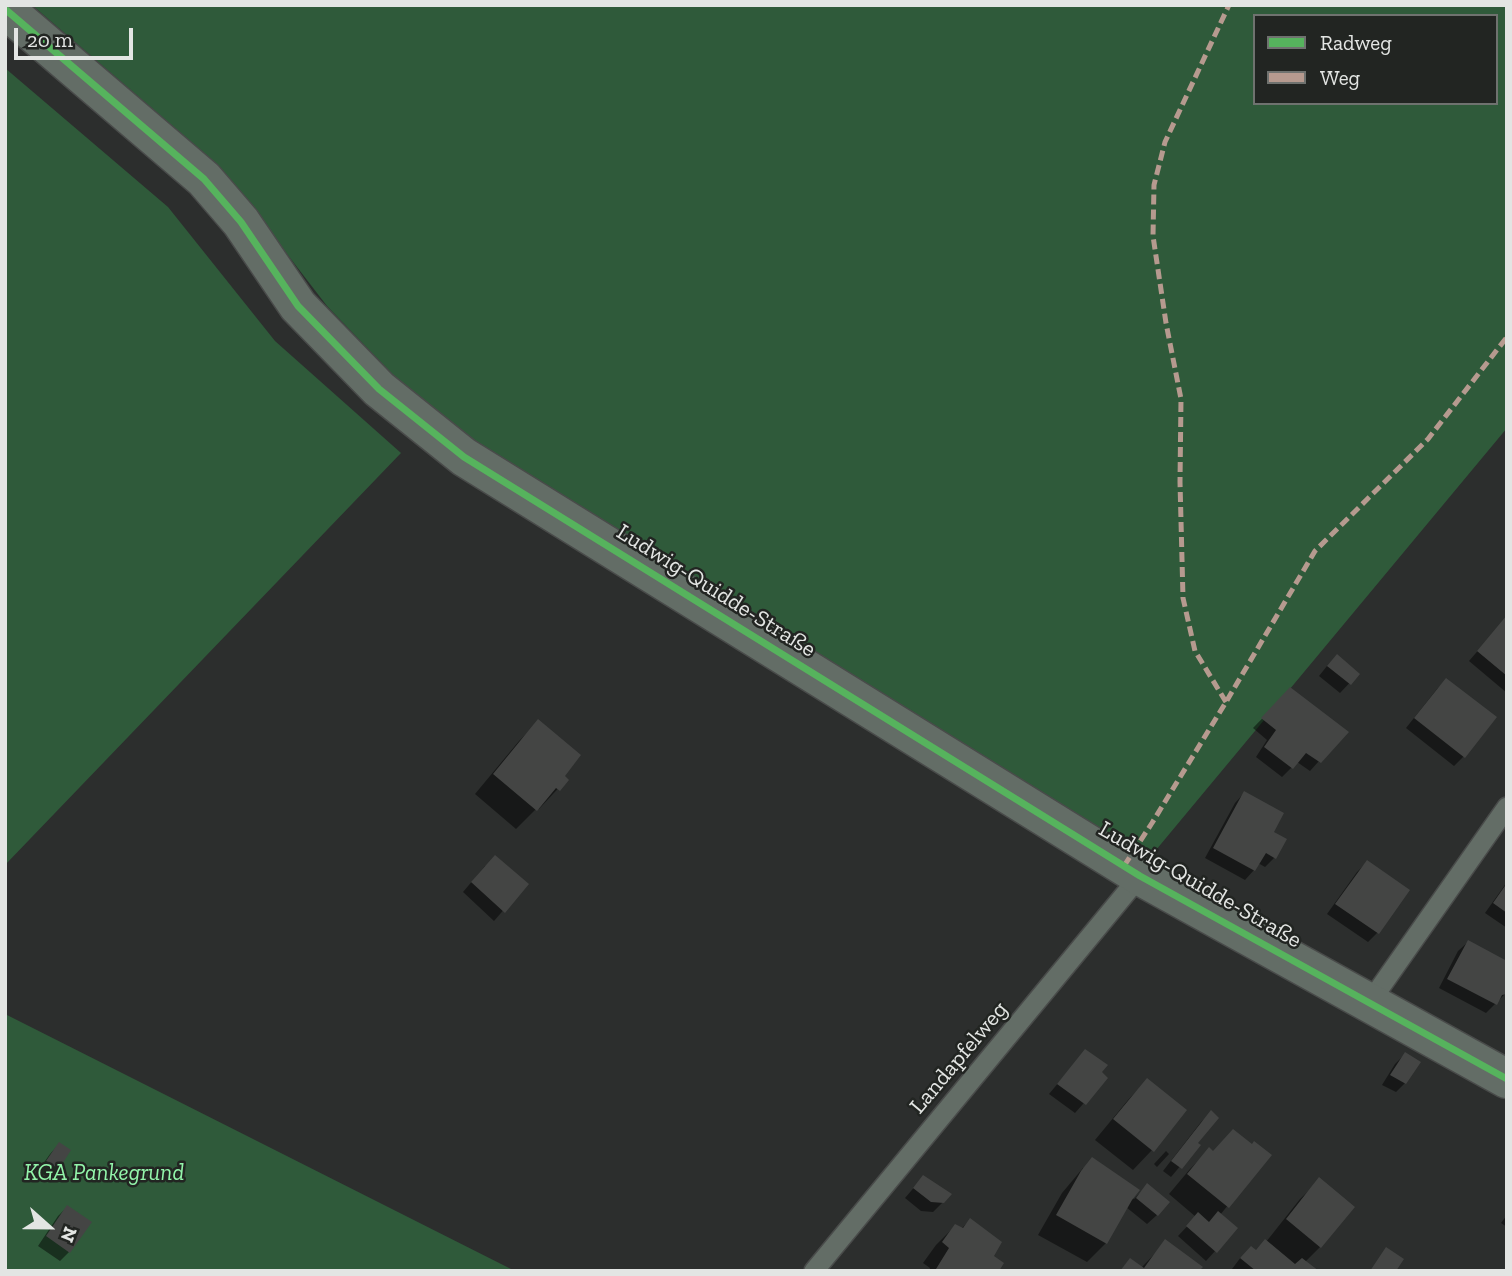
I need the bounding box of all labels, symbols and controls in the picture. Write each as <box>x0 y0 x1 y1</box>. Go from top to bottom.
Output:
scale bar <box>18 14 136 58</box>
legend <box>1253 14 1498 105</box>
text: 20 m <box>27 27 73 52</box>
text: Radweg <box>1320 30 1392 55</box>
text: Weg <box>1320 65 1360 90</box>
street label: Ludwig-Quidde-Straße <box>611 518 821 664</box>
street label: Ludwig-Quidde-Straße <box>1094 816 1306 954</box>
street label: Landapfelweg <box>904 996 1014 1120</box>
park label: KGA Pankegrund <box>24 1159 184 1187</box>
north arrow <box>14 1192 84 1262</box>
text: N <box>56 1224 82 1246</box>

